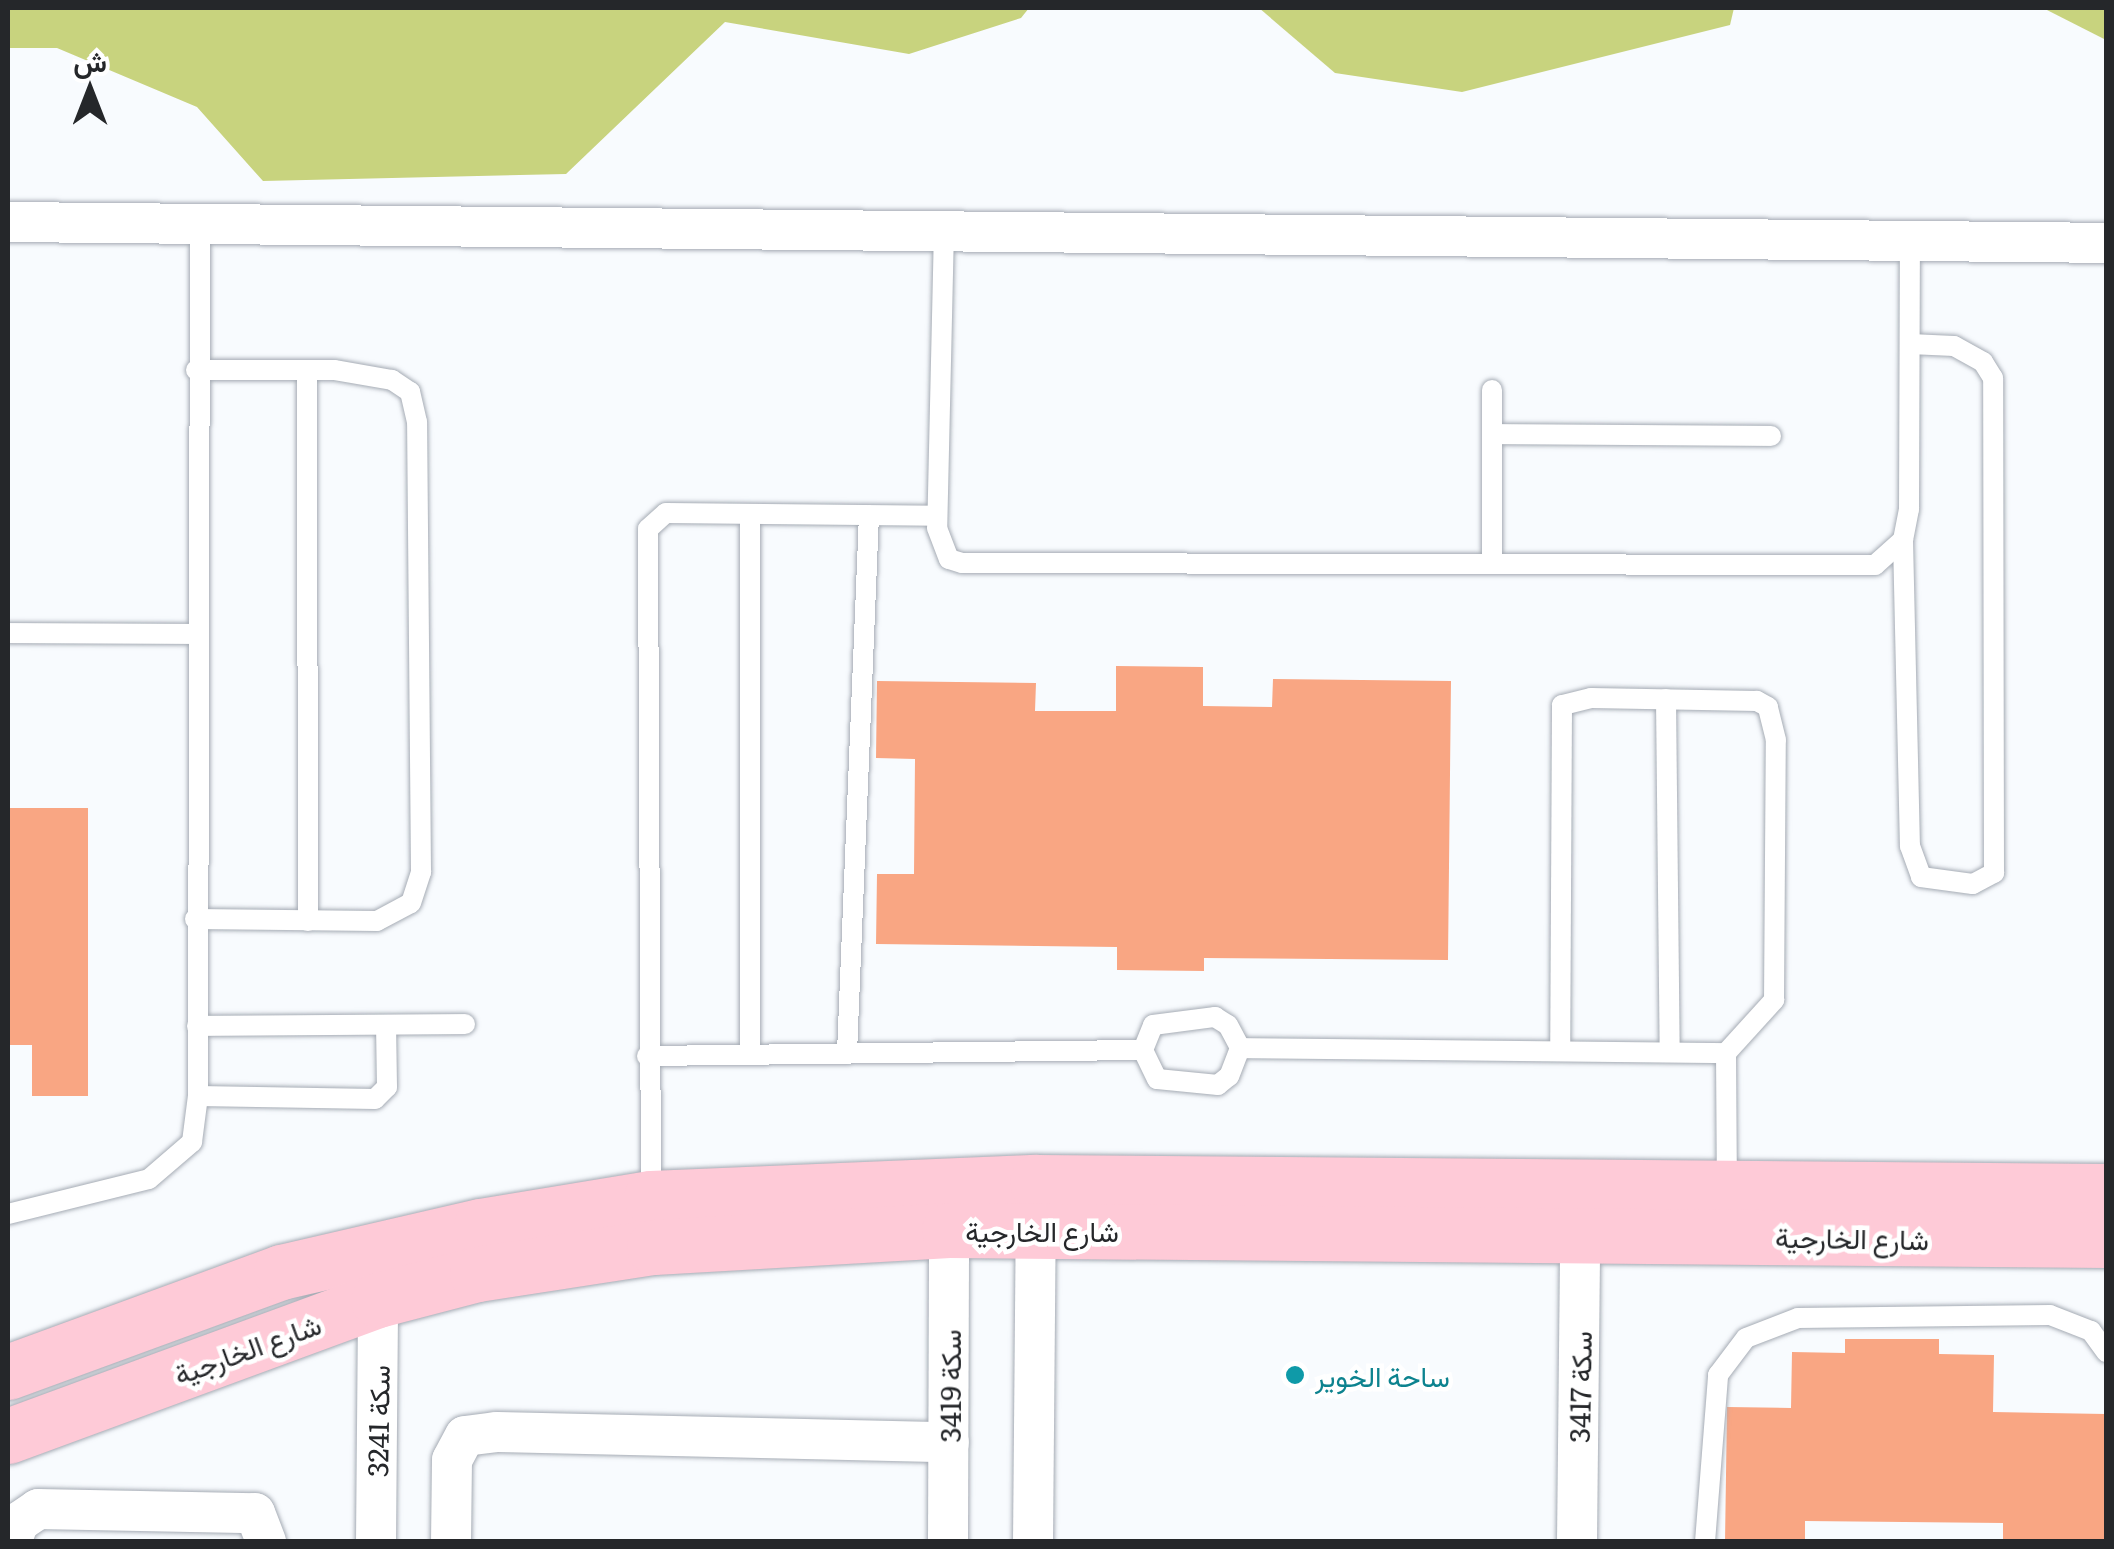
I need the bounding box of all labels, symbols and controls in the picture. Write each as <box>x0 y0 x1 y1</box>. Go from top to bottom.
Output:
text: ش <box>73 39 107 81</box>
north arrow <box>40 40 140 140</box>
street label: شارع الخارجية <box>965 1213 1119 1247</box>
street label: شارع الخارجية <box>1775 1219 1929 1255</box>
street label: شارع الخارجية <box>169 1306 325 1390</box>
street label: سكة 3419 <box>932 1329 966 1443</box>
street label: سكة 3417 <box>1561 1331 1597 1443</box>
place label: ساحة الخوير <box>1315 1358 1450 1392</box>
marker: ساحة الخوير <box>1284 1364 1306 1386</box>
street label: سكة 3241 <box>359 1365 395 1477</box>

